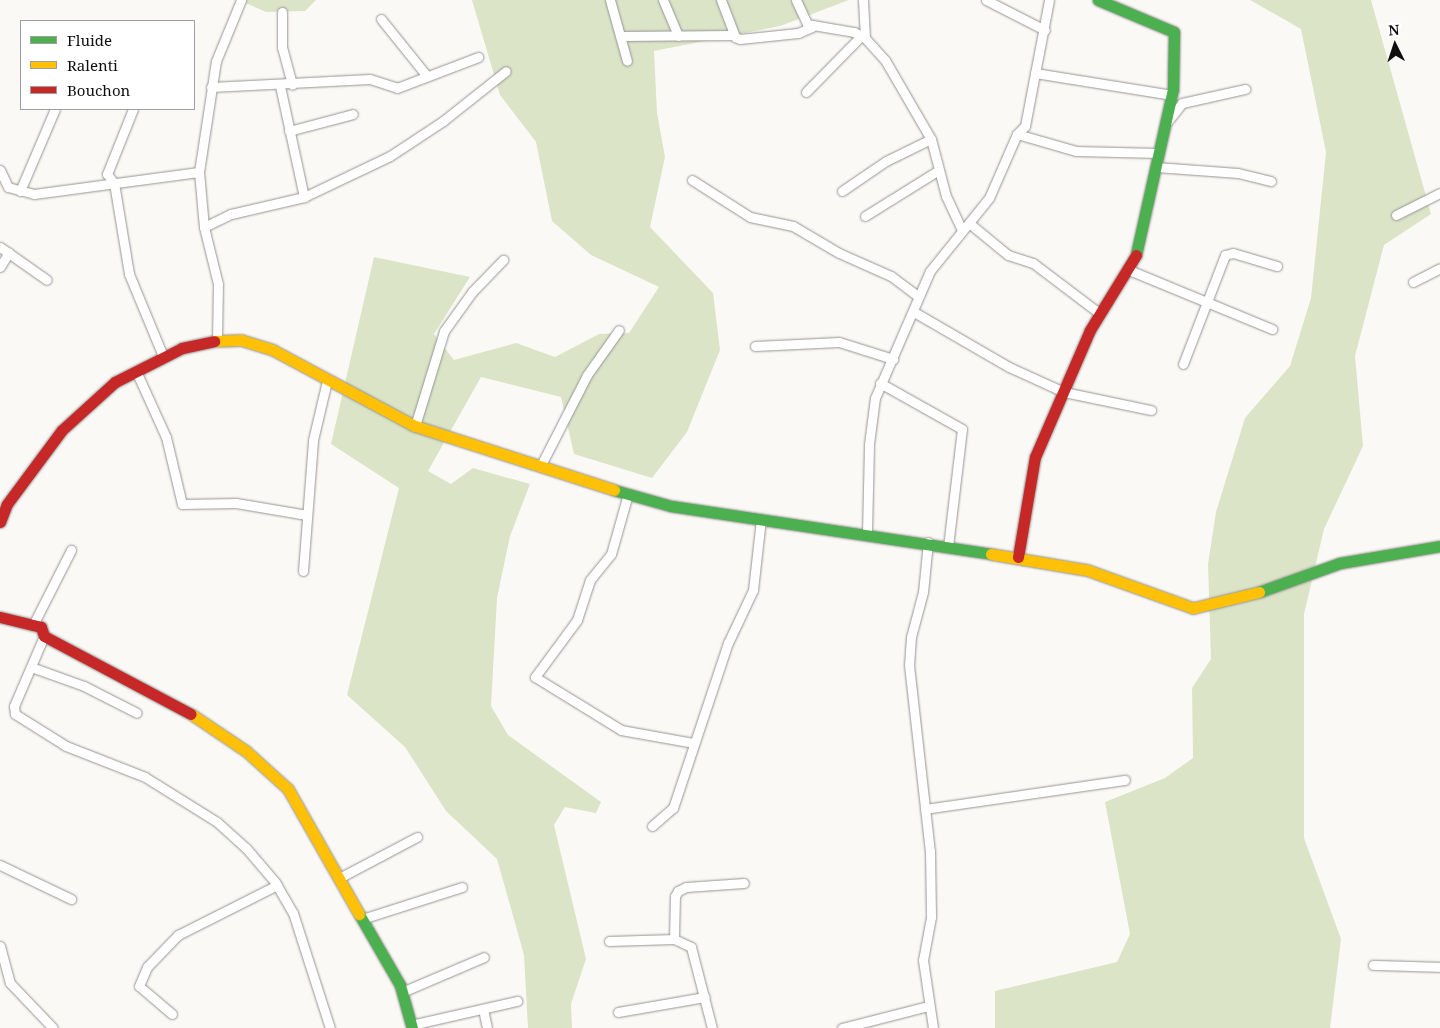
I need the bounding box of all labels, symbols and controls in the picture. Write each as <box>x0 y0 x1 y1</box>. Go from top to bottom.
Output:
legend <box>20 20 195 110</box>
north arrow <box>1370 20 1420 70</box>
text: N <box>1388 20 1400 39</box>
text: Fluide <box>67 30 112 50</box>
text: Ralenti <box>67 55 118 75</box>
text: Bouchon <box>67 80 130 100</box>

